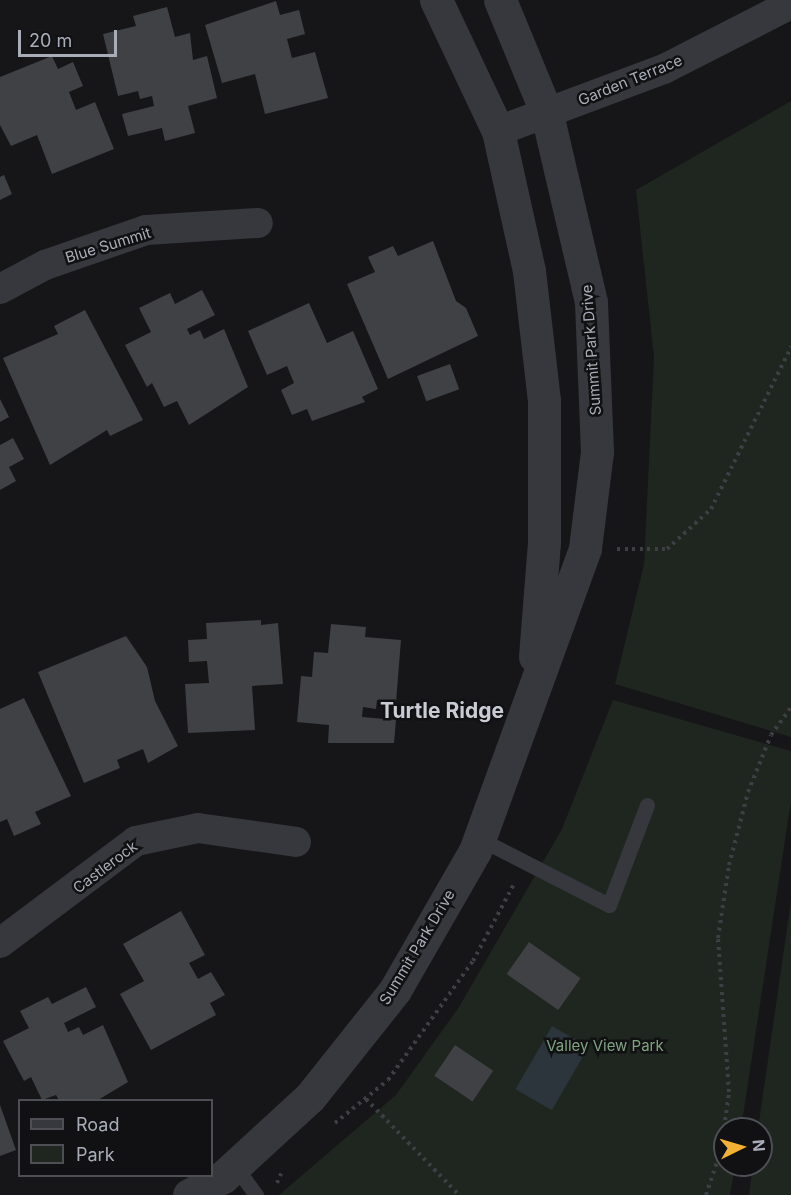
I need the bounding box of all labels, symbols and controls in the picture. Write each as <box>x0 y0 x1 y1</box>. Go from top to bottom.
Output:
scale bar <box>21 18 120 56</box>
text: 20 m <box>29 30 72 51</box>
street label: Garden Terrace <box>575 51 685 109</box>
street label: Blue Summit <box>63 223 153 267</box>
street label: Summit Park Drive <box>577 284 605 416</box>
district label: Turtle Ridge <box>380 698 504 724</box>
street label: Castlerock <box>69 837 141 897</box>
street label: Summit Park Drive <box>376 886 458 1008</box>
park label: Valley View Park <box>546 1037 664 1055</box>
legend <box>18 1099 213 1177</box>
text: Road <box>76 1114 119 1135</box>
north arrow <box>713 1117 773 1177</box>
text: N <box>748 1139 769 1153</box>
text: Park <box>76 1144 115 1165</box>

